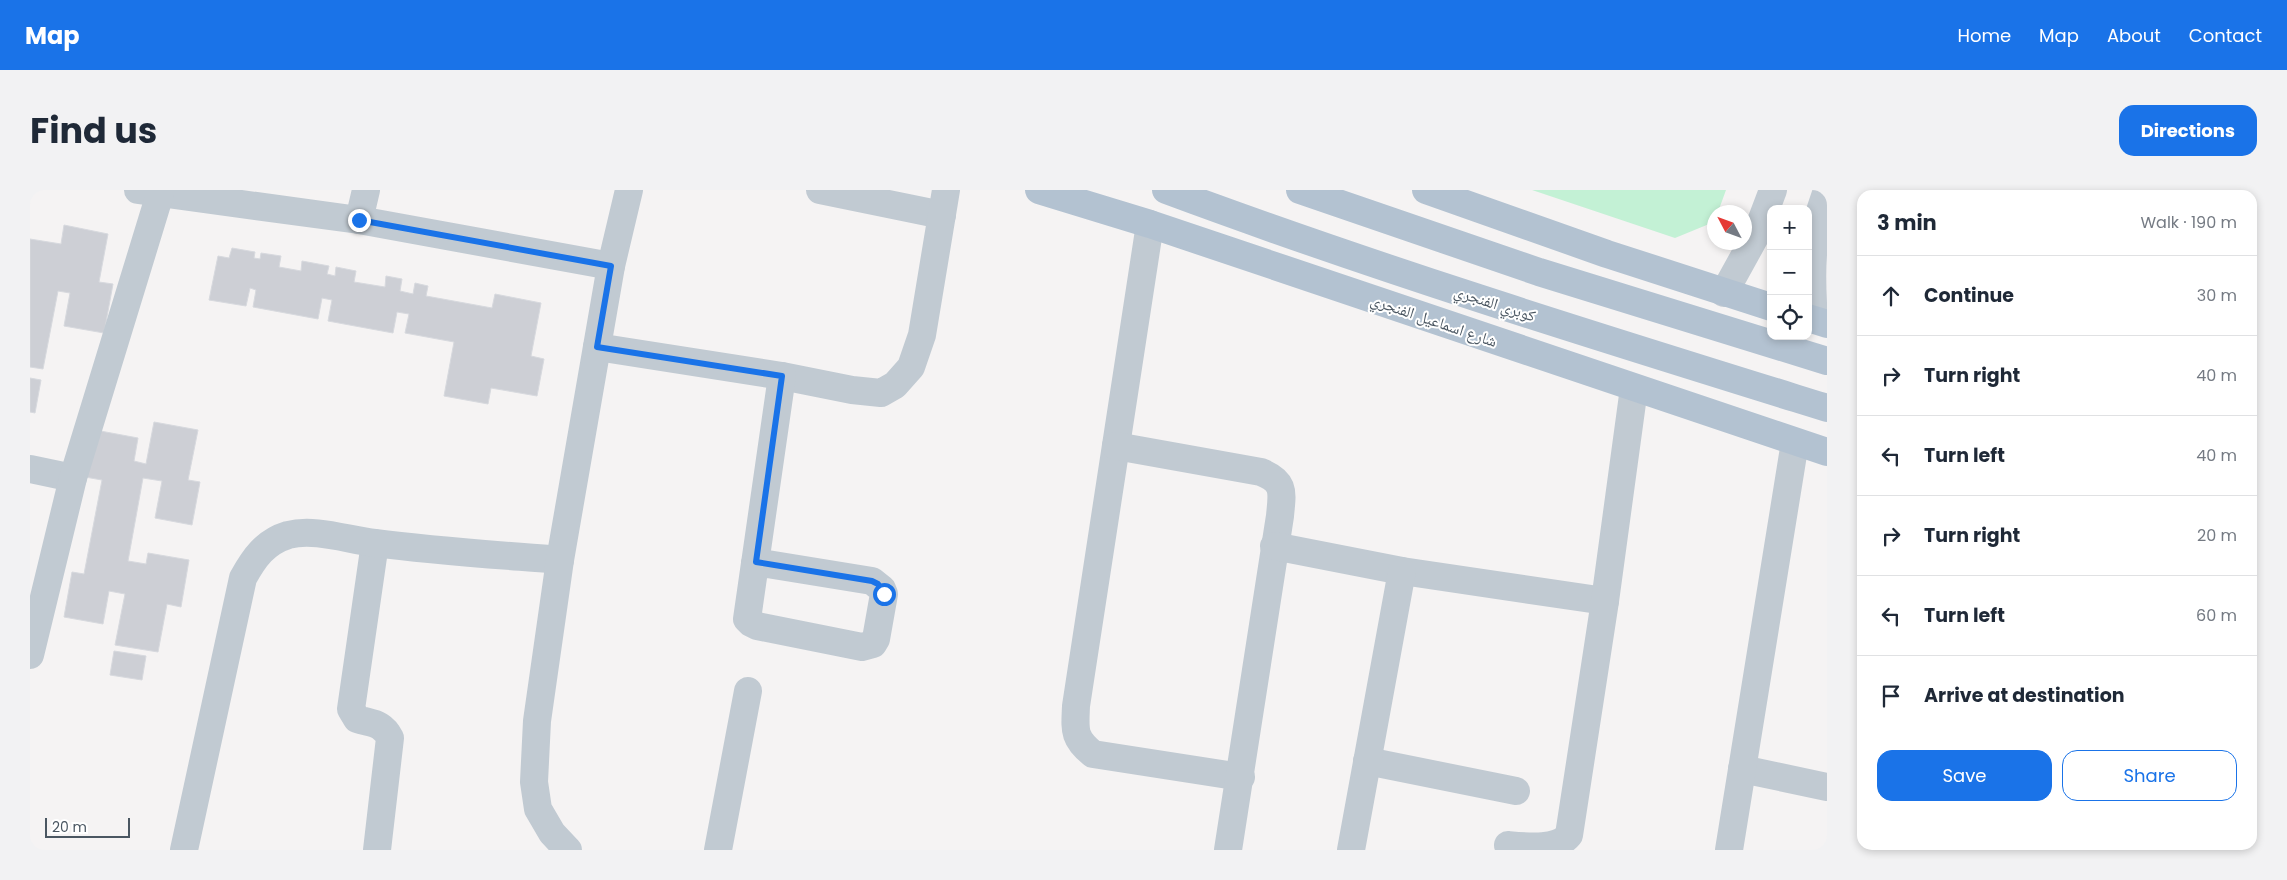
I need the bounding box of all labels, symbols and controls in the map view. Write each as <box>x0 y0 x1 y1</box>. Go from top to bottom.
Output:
text: Map <box>25 19 80 52</box>
text: Home <box>1957 23 2011 48</box>
text: Map <box>2039 23 2079 48</box>
text: About <box>2107 23 2161 48</box>
text: Contact <box>2189 23 2262 48</box>
button: Directions <box>2119 105 2257 156</box>
text: Find us <box>30 106 157 155</box>
north arrow <box>1707 205 1752 250</box>
map controls <box>1767 205 1812 340</box>
button: + <box>1767 205 1812 250</box>
text: 3 min <box>1877 208 1937 237</box>
route end <box>348 209 371 232</box>
text: Walk · 190 m <box>2140 211 2237 234</box>
button: − <box>1767 250 1812 295</box>
street label: كوبري الفنجري <box>1451 280 1539 329</box>
icon: ahead <box>1877 282 1905 310</box>
text: Continue <box>1924 282 2014 309</box>
text: 30 m <box>2197 284 2237 307</box>
street label: شارع اسماعيل الفنجري <box>1367 288 1500 354</box>
button: locate <box>1767 295 1812 340</box>
icon: right <box>1877 362 1905 390</box>
text: Turn right <box>1924 362 2020 389</box>
text: 40 m <box>2196 364 2237 387</box>
icon: left <box>1877 442 1905 470</box>
text: Turn left <box>1924 442 2005 469</box>
text: 40 m <box>2196 444 2237 467</box>
icon: right <box>1877 522 1905 550</box>
text: Turn right <box>1924 522 2020 549</box>
text: 20 m <box>2197 524 2237 547</box>
route start <box>873 583 896 606</box>
icon: left <box>1877 602 1905 630</box>
text: Turn left <box>1924 602 2005 629</box>
text: 60 m <box>2196 604 2237 627</box>
icon: arrive <box>1877 682 1905 710</box>
text: Arrive at destination <box>1924 682 2125 709</box>
button: Save <box>1877 750 2052 801</box>
button: Share <box>2062 750 2237 801</box>
scale bar <box>45 815 130 838</box>
text: 20 m <box>52 817 87 837</box>

